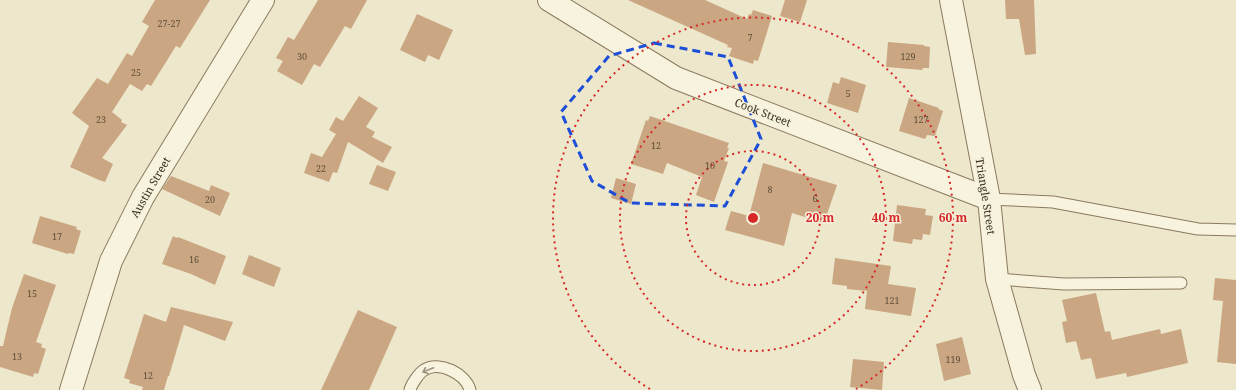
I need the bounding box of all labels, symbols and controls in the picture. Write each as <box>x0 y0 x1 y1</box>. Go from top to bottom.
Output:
house number: 27-27 <box>158 17 180 30</box>
house number: 7 <box>747 31 753 44</box>
house number: 30 <box>297 50 307 63</box>
house number: 129 <box>900 50 916 63</box>
house number: 25 <box>131 66 141 79</box>
house number: 5 <box>845 87 851 100</box>
street label: Cook Street <box>733 94 794 130</box>
house number: 23 <box>96 113 106 126</box>
house number: 127 <box>913 113 929 126</box>
house number: 12 <box>651 139 661 152</box>
street label: Austin Street <box>127 154 173 220</box>
street label: Triangle Street <box>973 157 999 236</box>
house number: 10 <box>705 159 715 172</box>
house number: 22 <box>316 162 326 175</box>
house number: 8 <box>767 183 773 196</box>
house number: 6 <box>812 192 818 205</box>
house number: 20 <box>205 193 215 206</box>
text: 20 m <box>806 209 834 226</box>
text: 40 m <box>872 209 900 226</box>
text: 60 m <box>939 209 967 226</box>
centre of rings <box>746 211 760 225</box>
house number: 17 <box>52 230 62 243</box>
house number: 16 <box>189 253 199 266</box>
house number: 15 <box>27 287 37 300</box>
house number: 121 <box>884 294 900 307</box>
house number: 13 <box>12 350 22 363</box>
house number: 119 <box>945 353 961 366</box>
one-way arrow <box>423 366 435 374</box>
house number: 12 <box>143 369 153 382</box>

